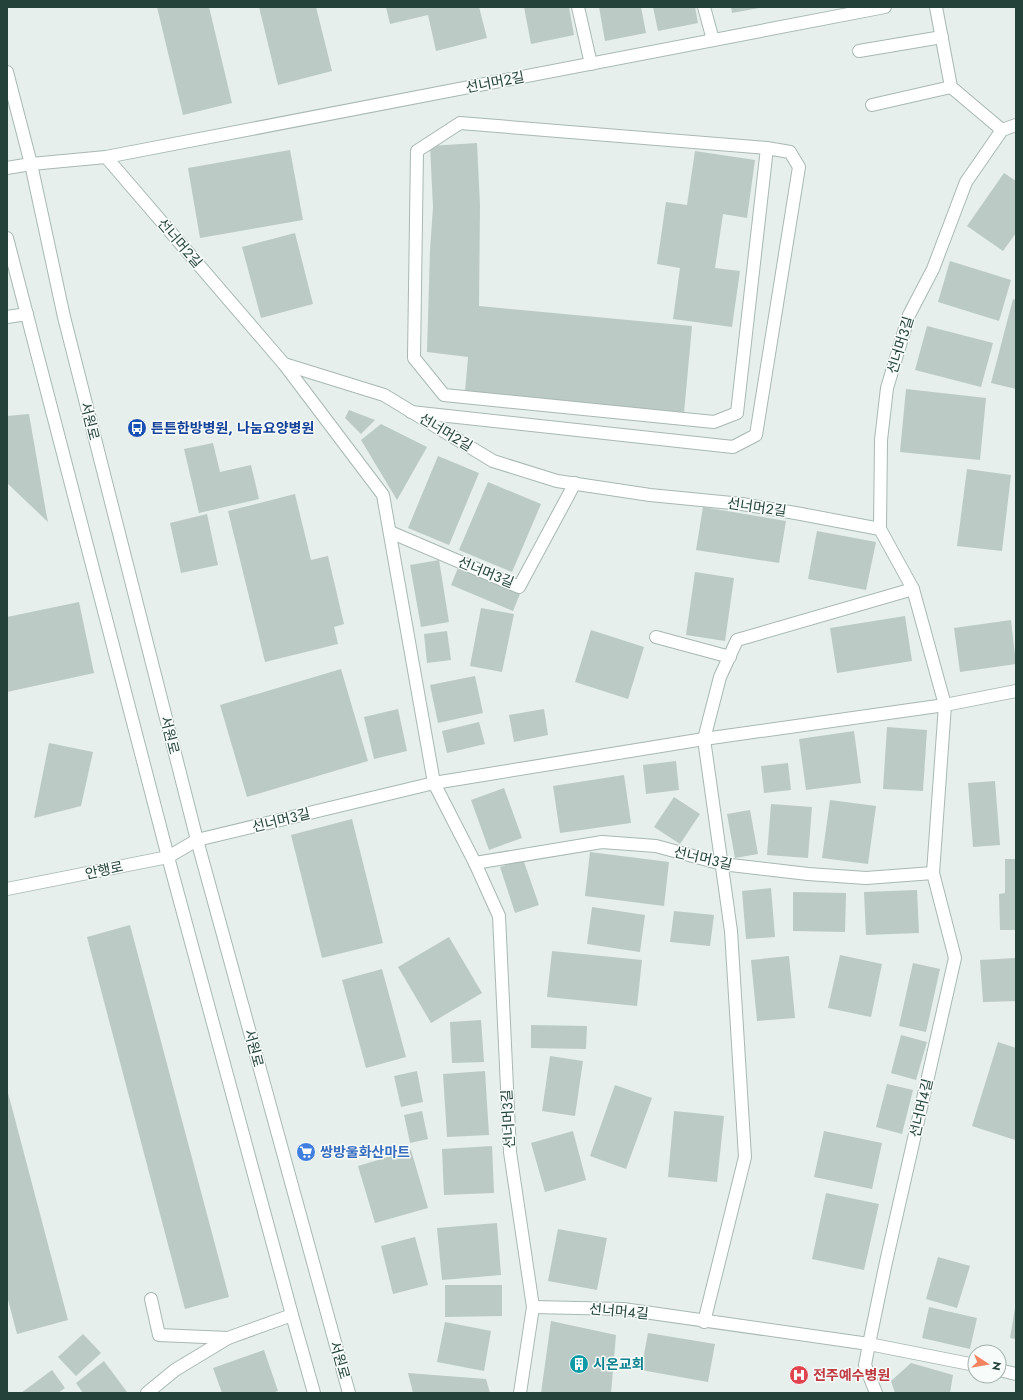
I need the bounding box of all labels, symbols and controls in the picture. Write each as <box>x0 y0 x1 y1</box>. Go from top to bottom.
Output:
street label: 선너머2길 <box>464 67 526 97</box>
street label: 선너머2길 <box>153 214 207 272</box>
street label: 선너머3길 <box>882 314 918 376</box>
street label: 서원로 <box>76 400 104 442</box>
street label: 선너머2길 <box>415 408 477 456</box>
bus stop icon: 튼튼한방병원, 나눔요양병원 <box>126 417 148 439</box>
place label: 튼튼한방병원, 나눔요양병원 <box>151 418 314 438</box>
street label: 선너머2길 <box>726 493 788 521</box>
street label: 선너머3길 <box>455 552 517 592</box>
street label: 서원로 <box>156 714 184 756</box>
street label: 선너머3길 <box>250 803 312 837</box>
street label: 선너머3길 <box>672 842 734 874</box>
street label: 안행로 <box>83 856 125 884</box>
street label: 서원로 <box>239 1027 269 1069</box>
street label: 선너머4길 <box>905 1077 937 1139</box>
street label: 선너머3길 <box>496 1089 520 1149</box>
supermarket icon: 쌍방울화산마트 <box>295 1141 317 1163</box>
place label: 쌍방울화산마트 <box>320 1142 410 1162</box>
street label: 선너머4길 <box>588 1298 650 1324</box>
street label: 서원로 <box>325 1339 355 1381</box>
north arrow <box>967 1344 1007 1384</box>
building icon: 시온교회 <box>568 1353 590 1375</box>
place label: 시온교회 <box>593 1354 645 1374</box>
text: N <box>988 1360 1006 1372</box>
hospital icon: 전주예수병원 <box>788 1364 810 1386</box>
place label: 전주예수병원 <box>813 1365 890 1385</box>

